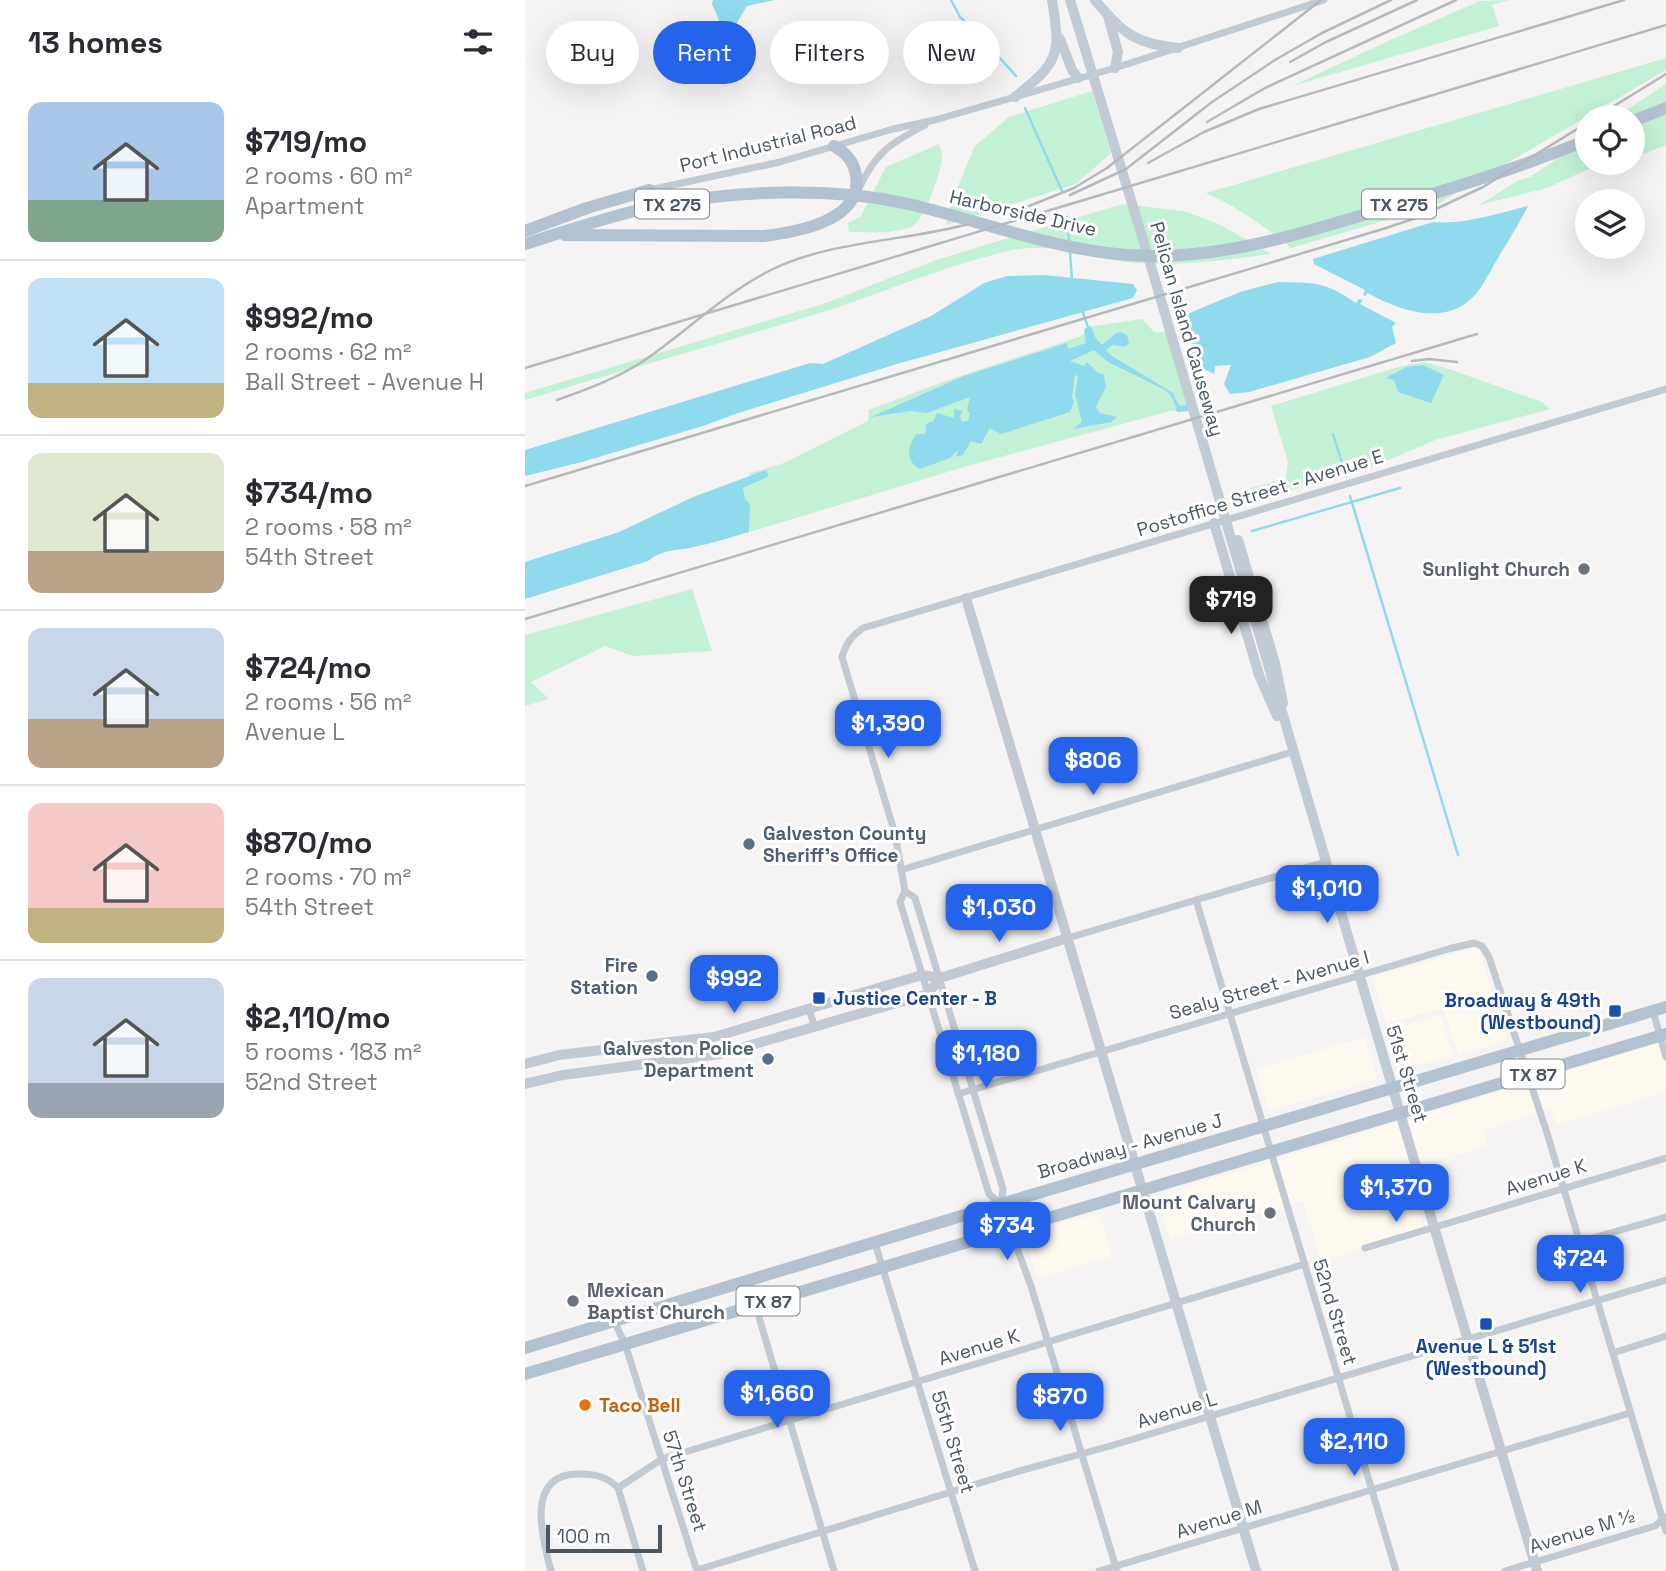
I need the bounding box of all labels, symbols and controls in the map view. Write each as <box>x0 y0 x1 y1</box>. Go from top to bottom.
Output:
chip: Buy <box>546 21 639 84</box>
chip: Rent <box>653 21 756 84</box>
chip: Filters <box>770 21 889 84</box>
chip: New <box>903 21 1000 84</box>
text: 13 homes <box>28 23 163 62</box>
icon: filters <box>459 23 497 61</box>
map controls <box>1575 105 1645 259</box>
button: locate <box>1575 105 1645 175</box>
street label: Port Industrial Road <box>677 110 859 178</box>
text: $719/mo <box>245 122 367 161</box>
icon: home <box>84 130 168 214</box>
text: 2 rooms · 60 m² <box>245 161 412 191</box>
street label: Harborside Drive <box>947 184 1099 242</box>
button: layers <box>1575 189 1645 259</box>
road number: TX 275 <box>635 190 709 218</box>
road number: TX 275 <box>1362 190 1436 218</box>
text: Apartment <box>245 191 365 221</box>
street label: Pelican Island Causeway <box>1144 219 1230 439</box>
text: $992/mo <box>245 298 374 337</box>
icon: home <box>84 306 168 390</box>
text: 2 rooms · 62 m² <box>245 337 411 367</box>
text: Ball Street - Avenue H <box>245 367 484 397</box>
street label: Postoffice Street - Avenue E <box>1134 444 1386 542</box>
text: $734/mo <box>245 473 373 512</box>
icon: home <box>84 481 168 565</box>
text: 2 rooms · 58 m² <box>245 512 412 542</box>
text: 54th Street <box>245 542 374 572</box>
place label: Sunlight Church <box>1422 557 1570 582</box>
marker: Sunlight Church <box>1576 561 1592 577</box>
pin: $719 <box>1190 576 1272 636</box>
text: $719 <box>1205 584 1257 614</box>
text: $724/mo <box>245 648 372 687</box>
icon: home <box>84 656 168 740</box>
text: 2 rooms · 56 m² <box>245 687 411 717</box>
pin: $1,390 <box>831 700 945 760</box>
text: $1,390 <box>851 708 925 738</box>
text: Avenue L <box>245 717 345 747</box>
pin: $806 <box>1052 738 1134 797</box>
text: $806 <box>1065 745 1121 775</box>
place label: Galveston County Sheriff's Office <box>763 821 926 868</box>
text: $870/mo <box>245 823 372 862</box>
icon: home <box>84 831 168 915</box>
marker: Galveston County Sheriff's Office <box>741 836 757 852</box>
text: 2 rooms · 70 m² <box>245 862 411 892</box>
pin: $1,010 <box>1270 866 1384 925</box>
text: $1,010 <box>1291 873 1363 903</box>
pin: $1,030 <box>942 884 1056 944</box>
text: 54th Street <box>245 892 374 922</box>
text: $1,030 <box>962 892 1036 922</box>
street label: Sealy Street - Avenue I <box>1166 944 1372 1026</box>
place label: Fire Station <box>570 953 638 1000</box>
pin: $992 <box>693 956 775 1015</box>
text: $992 <box>706 963 762 993</box>
marker: Fire Station <box>644 968 660 984</box>
place label: Justice Center - B <box>833 986 997 1011</box>
place label: Broadway & 49th (Westbound) <box>1444 988 1601 1035</box>
marker: Justice Center - B <box>811 990 827 1006</box>
text: $2,110/mo <box>245 998 390 1037</box>
marker: Broadway & 49th (Westbound) <box>1607 1003 1623 1019</box>
icon: home <box>84 1006 168 1090</box>
street label: 51st Street <box>1380 1022 1434 1126</box>
pin: $1,180 <box>929 1030 1043 1090</box>
place label: Galveston Police Department <box>603 1036 754 1083</box>
text: 5 rooms · 183 m² <box>245 1037 421 1067</box>
text: $1,180 <box>952 1038 1021 1068</box>
marker: Galveston Police Department <box>760 1051 776 1067</box>
road number: TX 87 <box>1501 1059 1565 1088</box>
text: 52nd Street <box>245 1067 378 1097</box>
street label: Broadway - Avenue J <box>1034 1108 1226 1184</box>
street label: Avenue K <box>1502 1153 1590 1201</box>
pin: $1,370 <box>1339 1164 1453 1224</box>
text: $1,370 <box>1360 1172 1432 1202</box>
place label: Mount Calvary Church <box>1122 1190 1256 1237</box>
pin: $734 <box>966 1202 1048 1262</box>
marker: Mount Calvary Church <box>1262 1205 1278 1221</box>
text: $734 <box>979 1210 1035 1240</box>
pin: $724 <box>1539 1236 1621 1295</box>
text: $724 <box>1553 1243 1607 1273</box>
street label: 52nd Street <box>1307 1256 1363 1368</box>
place label: Mexican Baptist Church <box>587 1278 725 1325</box>
road number: TX 87 <box>737 1286 799 1316</box>
marker: Mexican Baptist Church <box>565 1293 581 1309</box>
marker: Avenue L & 51st (Westbound) <box>1478 1316 1494 1332</box>
street label: Avenue K <box>935 1323 1023 1371</box>
place label: Avenue L & 51st (Westbound) <box>1416 1334 1556 1381</box>
pin: $1,660 <box>720 1370 834 1430</box>
pin: $870 <box>1019 1374 1101 1433</box>
text: $1,660 <box>740 1378 814 1408</box>
text: $870 <box>1032 1381 1088 1411</box>
street label: Avenue L <box>1134 1386 1220 1434</box>
street label: 55th Street <box>926 1388 980 1496</box>
place label: Taco Bell <box>599 1393 681 1418</box>
marker: Taco Bell <box>577 1397 593 1413</box>
pin: $2,110 <box>1297 1418 1411 1478</box>
text: $2,110 <box>1320 1426 1388 1456</box>
street label: 57th Street <box>657 1427 713 1535</box>
street label: Avenue M <box>1173 1494 1265 1544</box>
street label: Avenue M ½ <box>1526 1503 1638 1559</box>
scale bar <box>546 1522 661 1554</box>
text: 100 m <box>557 1524 611 1549</box>

